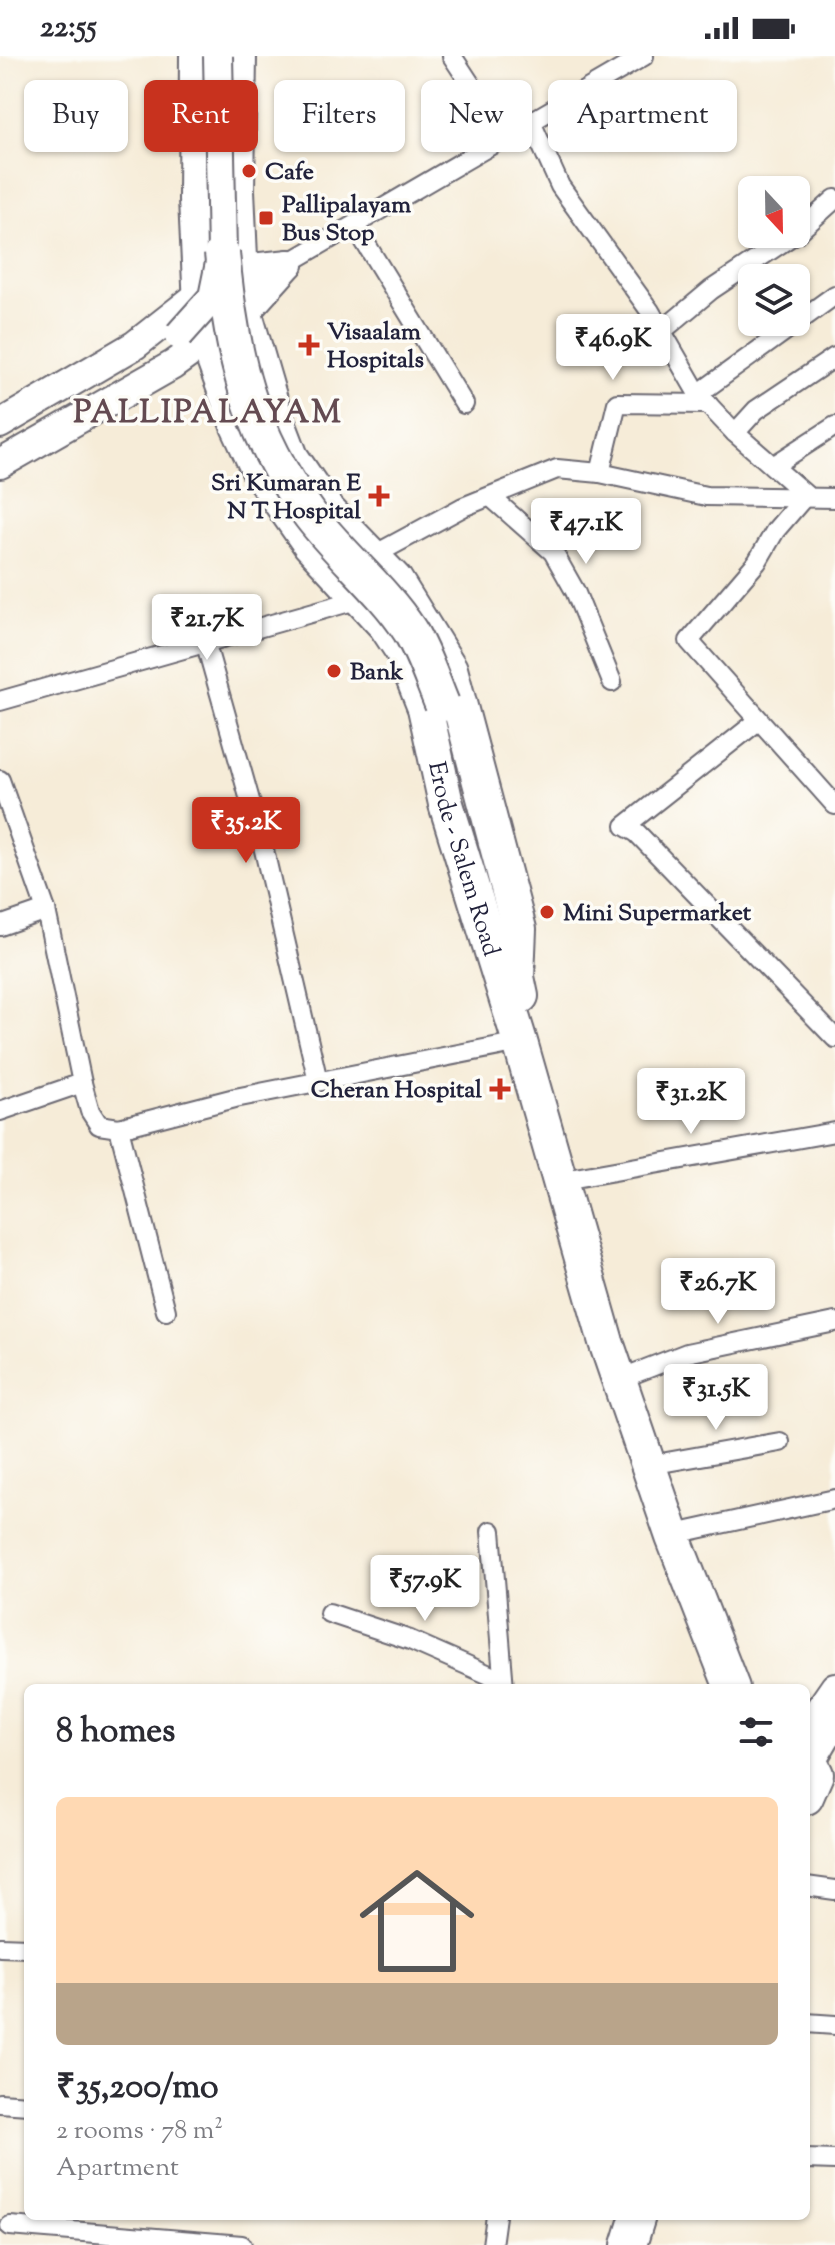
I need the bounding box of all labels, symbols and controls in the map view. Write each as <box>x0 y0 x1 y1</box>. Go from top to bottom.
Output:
text: 22:55 <box>40 7 97 50</box>
chip: Buy <box>24 80 128 152</box>
chip: Rent <box>144 80 258 152</box>
chip: Filters <box>274 80 405 152</box>
chip: New <box>421 80 532 152</box>
chip: Apartment <box>548 80 737 152</box>
place label: Cafe <box>265 156 314 190</box>
marker: Cafe <box>240 162 258 180</box>
north arrow <box>738 176 810 248</box>
map controls <box>738 176 810 336</box>
place label: Pallipalayam Bus Stop <box>282 189 411 251</box>
marker: Pallipalayam Bus Stop <box>257 209 275 227</box>
button: layers <box>738 264 810 336</box>
pin: ₹46.9K <box>548 314 678 382</box>
place label: Visaalam Hospitals <box>327 316 424 378</box>
text: ₹46.9K <box>574 321 652 358</box>
marker: Visaalam Hospitals <box>298 334 320 356</box>
district label: PALLIPALAYAM <box>73 391 343 437</box>
place label: Sri Kumaran E N T Hospital <box>211 467 361 529</box>
marker: Sri Kumaran E N T Hospital <box>368 485 390 507</box>
pin: ₹47.1K <box>521 498 651 566</box>
text: ₹47.1K <box>549 505 623 542</box>
pin: ₹21.7K <box>142 594 272 662</box>
text: ₹21.7K <box>170 601 244 638</box>
place label: Bank <box>350 656 404 690</box>
marker: Bank <box>325 662 343 680</box>
street label: Erode - Salem Road <box>418 758 507 961</box>
pin: ₹35.2K <box>181 797 311 865</box>
text: ₹35.2K <box>210 804 282 841</box>
place label: Mini Supermarket <box>563 897 752 931</box>
marker: Mini Supermarket <box>538 903 556 921</box>
pin: ₹31.2K <box>626 1068 756 1136</box>
place label: Cheran Hospital <box>311 1074 482 1108</box>
text: ₹31.2K <box>655 1075 727 1112</box>
marker: Cheran Hospital <box>489 1078 511 1100</box>
pin: ₹26.7K <box>653 1258 783 1326</box>
text: ₹26.7K <box>679 1265 757 1302</box>
pin: ₹31.5K <box>651 1364 781 1432</box>
text: ₹31.5K <box>682 1371 750 1408</box>
pin: ₹57.9K <box>360 1555 490 1623</box>
text: ₹57.9K <box>388 1562 462 1599</box>
text: 8 homes <box>56 1708 175 1757</box>
icon: filters <box>734 1710 778 1754</box>
icon: home <box>345 1849 489 1993</box>
text: ₹35,200/mo <box>56 2064 219 2113</box>
text: 2 rooms · 78 m² <box>56 2113 223 2150</box>
text: Apartment <box>56 2150 179 2187</box>

